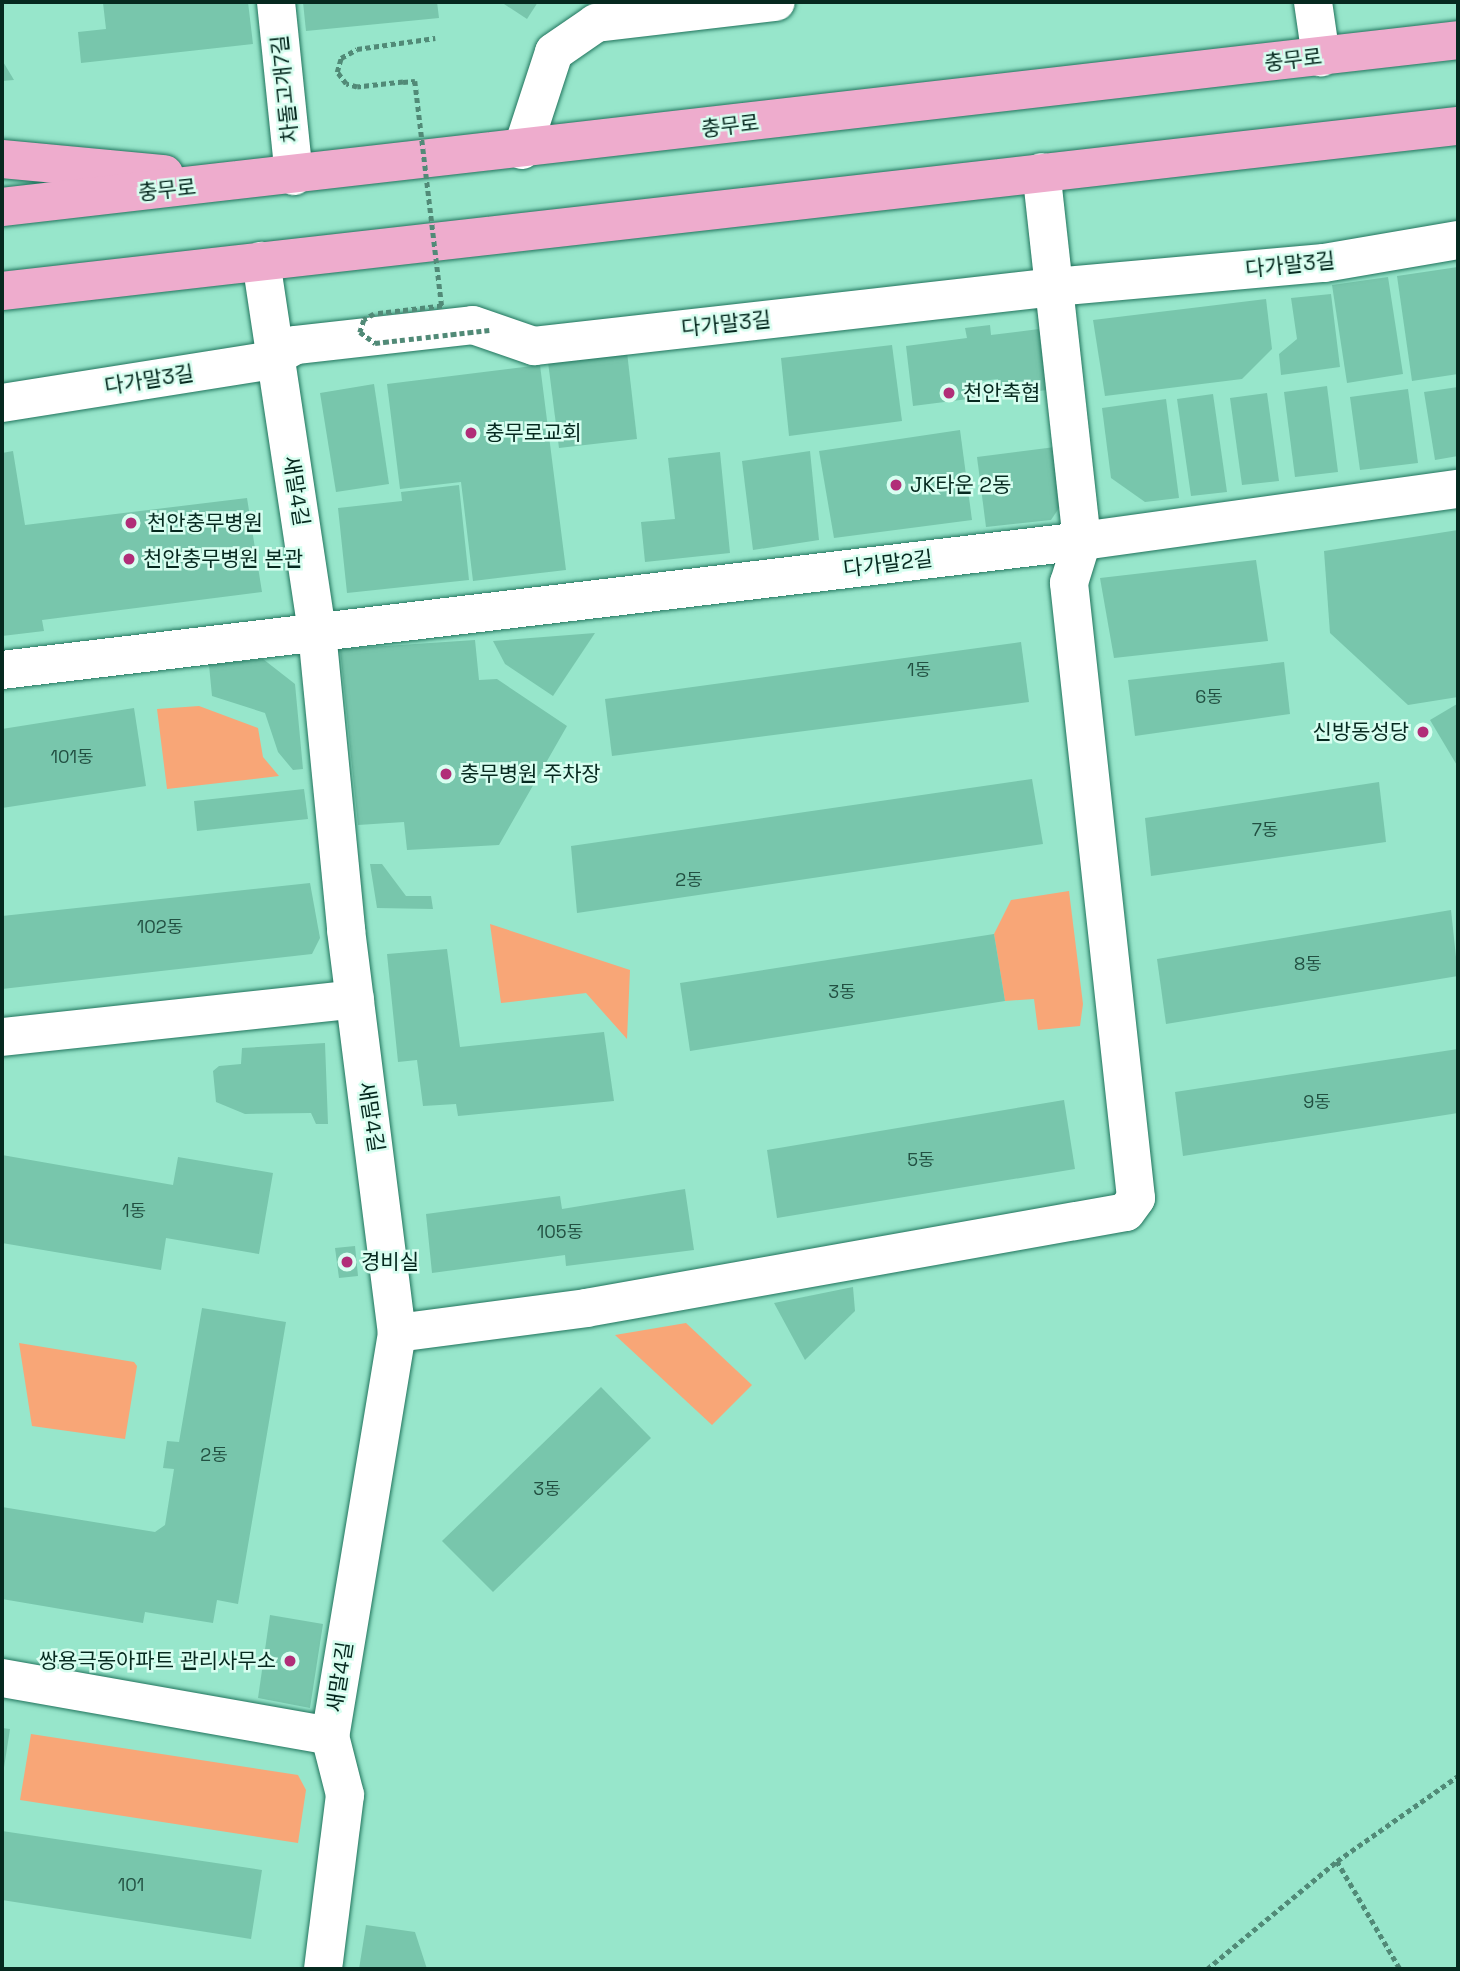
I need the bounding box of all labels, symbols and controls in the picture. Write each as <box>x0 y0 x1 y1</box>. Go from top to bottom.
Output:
street label: 차돌고개7길 <box>267 34 303 144</box>
street label: 충무로 <box>1263 44 1323 76</box>
street label: 충무로 <box>700 110 760 142</box>
street label: 충무로 <box>137 174 197 206</box>
street label: 다가말3길 <box>1244 248 1336 282</box>
street label: 다가말3길 <box>680 307 772 341</box>
street label: 다가말3길 <box>103 361 195 399</box>
place label: 천안축협 <box>963 380 1040 406</box>
marker: 천안축협 <box>941 385 957 401</box>
place label: 충무로교회 <box>485 420 582 446</box>
marker: 충무로교회 <box>463 425 479 441</box>
street label: 새말4길 <box>278 454 314 528</box>
place label: JK타운 2동 <box>910 472 1011 498</box>
marker: JK타운 2동 <box>888 477 904 493</box>
place label: 천안충무병원 <box>147 510 263 536</box>
marker: 천안충무병원 <box>121 513 141 533</box>
place label: 천안충무병원 본관 <box>143 546 303 572</box>
street label: 다가말2길 <box>842 546 934 582</box>
marker: 천안충무병원 본관 <box>121 551 137 567</box>
house number: 1동 <box>907 659 931 681</box>
house number: 6동 <box>1195 686 1223 708</box>
place label: 신방동성당 <box>1312 719 1409 745</box>
marker: 신방동성당 <box>1415 724 1431 740</box>
house number: 101동 <box>50 746 94 768</box>
place label: 충무병원 주차장 <box>460 761 601 787</box>
marker: 충무병원 주차장 <box>438 766 454 782</box>
house number: 7동 <box>1252 819 1278 841</box>
house number: 2동 <box>675 869 703 891</box>
house number: 102동 <box>137 916 183 938</box>
house number: 8동 <box>1294 953 1322 975</box>
house number: 3동 <box>828 981 856 1003</box>
street label: 새말4길 <box>353 1080 389 1154</box>
house number: 9동 <box>1303 1091 1331 1113</box>
house number: 5동 <box>907 1149 935 1171</box>
house number: 1동 <box>122 1200 146 1222</box>
house number: 105동 <box>537 1221 583 1243</box>
place label: 경비실 <box>361 1249 419 1275</box>
marker: 경비실 <box>339 1254 355 1270</box>
house number: 2동 <box>200 1444 228 1466</box>
house number: 3동 <box>533 1478 561 1500</box>
street label: 새말4길 <box>322 1640 358 1714</box>
place label: 쌍용극동아파트 관리사무소 <box>39 1648 276 1674</box>
marker: 쌍용극동아파트 관리사무소 <box>282 1653 298 1669</box>
house number: 101 <box>118 1874 144 1896</box>

